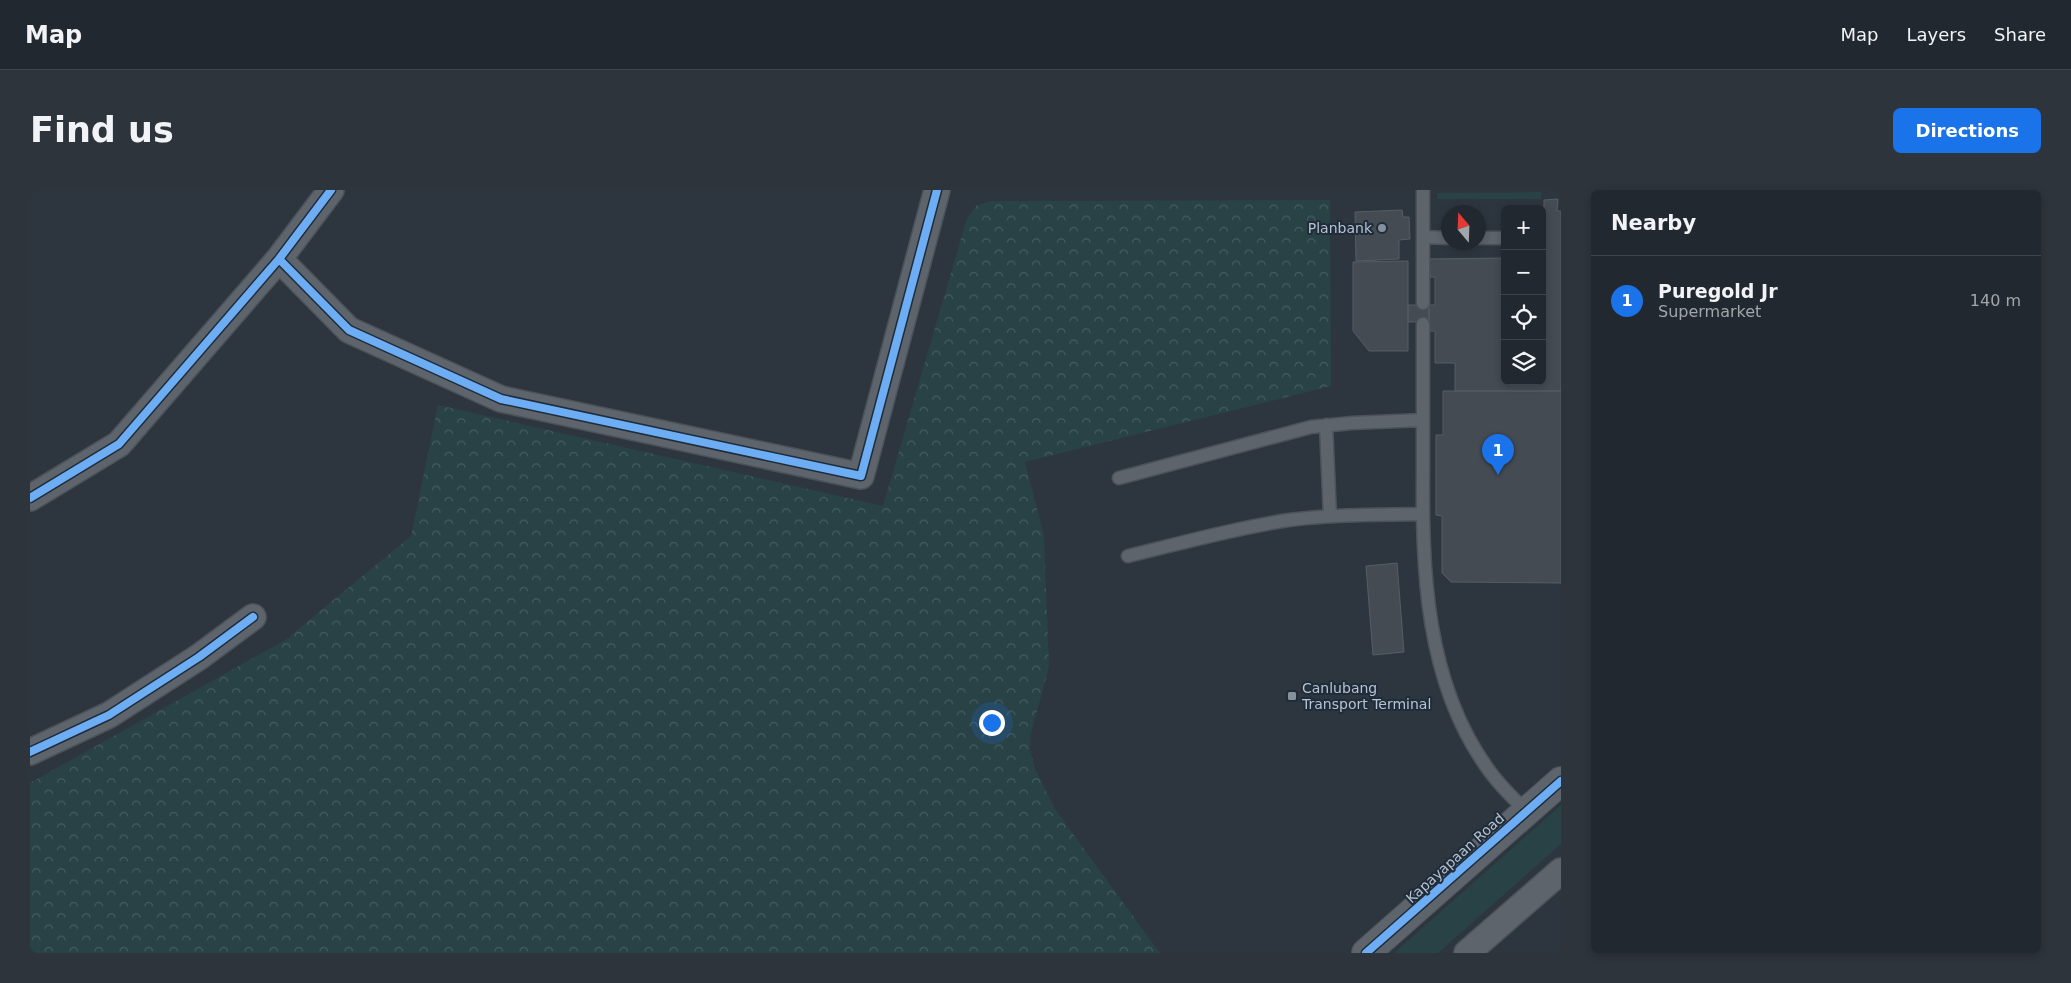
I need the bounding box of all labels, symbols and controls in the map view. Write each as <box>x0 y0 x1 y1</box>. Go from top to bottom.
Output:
text: Map <box>25 21 82 49</box>
text: Map <box>1840 24 1878 45</box>
text: Layers <box>1906 24 1966 45</box>
text: Share <box>1994 24 2046 45</box>
button: Directions <box>1893 108 2041 153</box>
text: Find us <box>30 110 174 150</box>
north arrow <box>1441 205 1486 250</box>
map controls <box>1501 205 1546 385</box>
button: + <box>1501 205 1546 250</box>
text: Nearby <box>1611 211 1696 235</box>
place label: Planbank <box>1308 220 1373 236</box>
marker: Planbank <box>1376 222 1388 234</box>
button: − <box>1501 250 1546 295</box>
text: Puregold Jr <box>1658 280 1778 302</box>
text: 1 <box>1621 291 1633 310</box>
text: 140 m <box>1970 291 2021 310</box>
button: locate <box>1501 295 1546 340</box>
text: Supermarket <box>1658 302 1761 321</box>
button: layers <box>1501 340 1546 385</box>
pin: 1 <box>1482 434 1514 475</box>
place label: Canlubang Transport Terminal <box>1301 680 1431 712</box>
marker: Canlubang Transport Terminal <box>1286 690 1298 702</box>
your location <box>979 710 1005 736</box>
street label: Kapayapaan Road <box>1403 810 1507 906</box>

